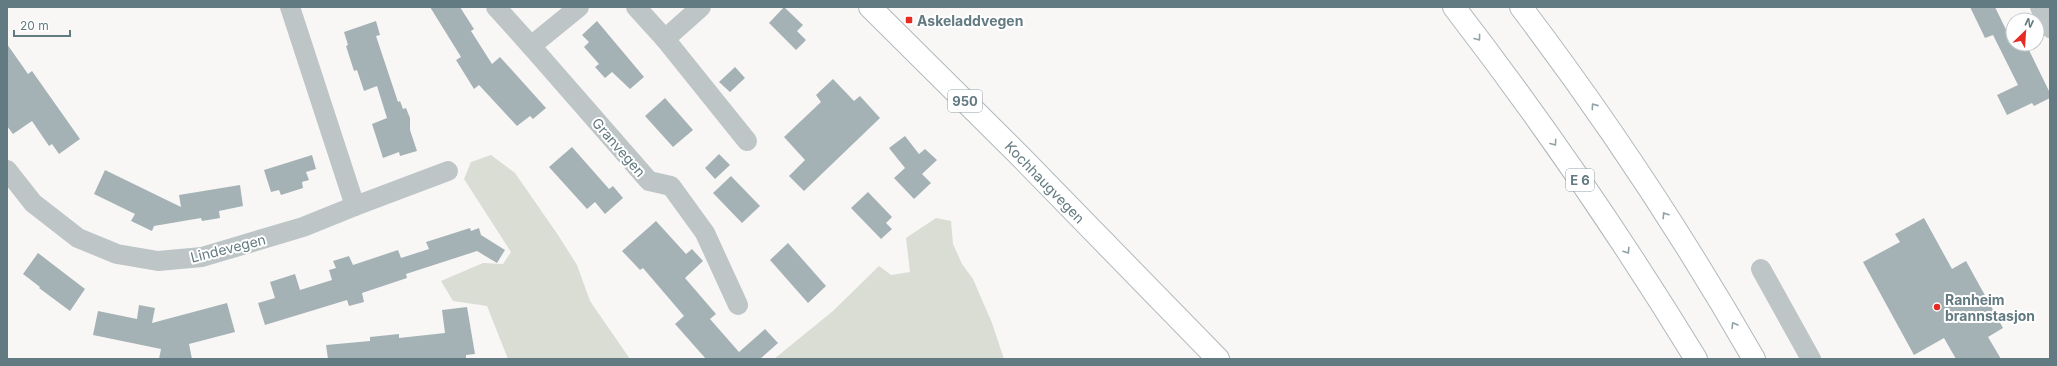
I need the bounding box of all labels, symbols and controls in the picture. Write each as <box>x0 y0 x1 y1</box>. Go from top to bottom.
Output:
scale bar <box>14 12 70 38</box>
place label: Askeladdvegen <box>917 12 1023 29</box>
north arrow <box>2005 12 2045 52</box>
marker: Askeladdvegen <box>904 15 914 25</box>
text: N <box>2022 15 2036 31</box>
text: 20 m <box>20 18 49 33</box>
one-way arrow <box>1473 34 1480 41</box>
road number: 950 <box>948 90 982 112</box>
one-way arrow <box>1592 104 1599 111</box>
street label: Granvegen <box>589 114 649 180</box>
street label: Kochhaugvegen <box>1002 137 1088 227</box>
one-way arrow <box>1549 139 1556 146</box>
road number: E 6 <box>1566 169 1594 191</box>
one-way arrow <box>1662 212 1670 219</box>
street label: Lindevegen <box>189 230 267 266</box>
one-way arrow <box>1623 247 1630 254</box>
place label: Ranheim brannstasjon <box>1945 291 2035 324</box>
marker: Ranheim brannstasjon <box>1932 302 1942 312</box>
one-way arrow <box>1731 322 1739 329</box>

